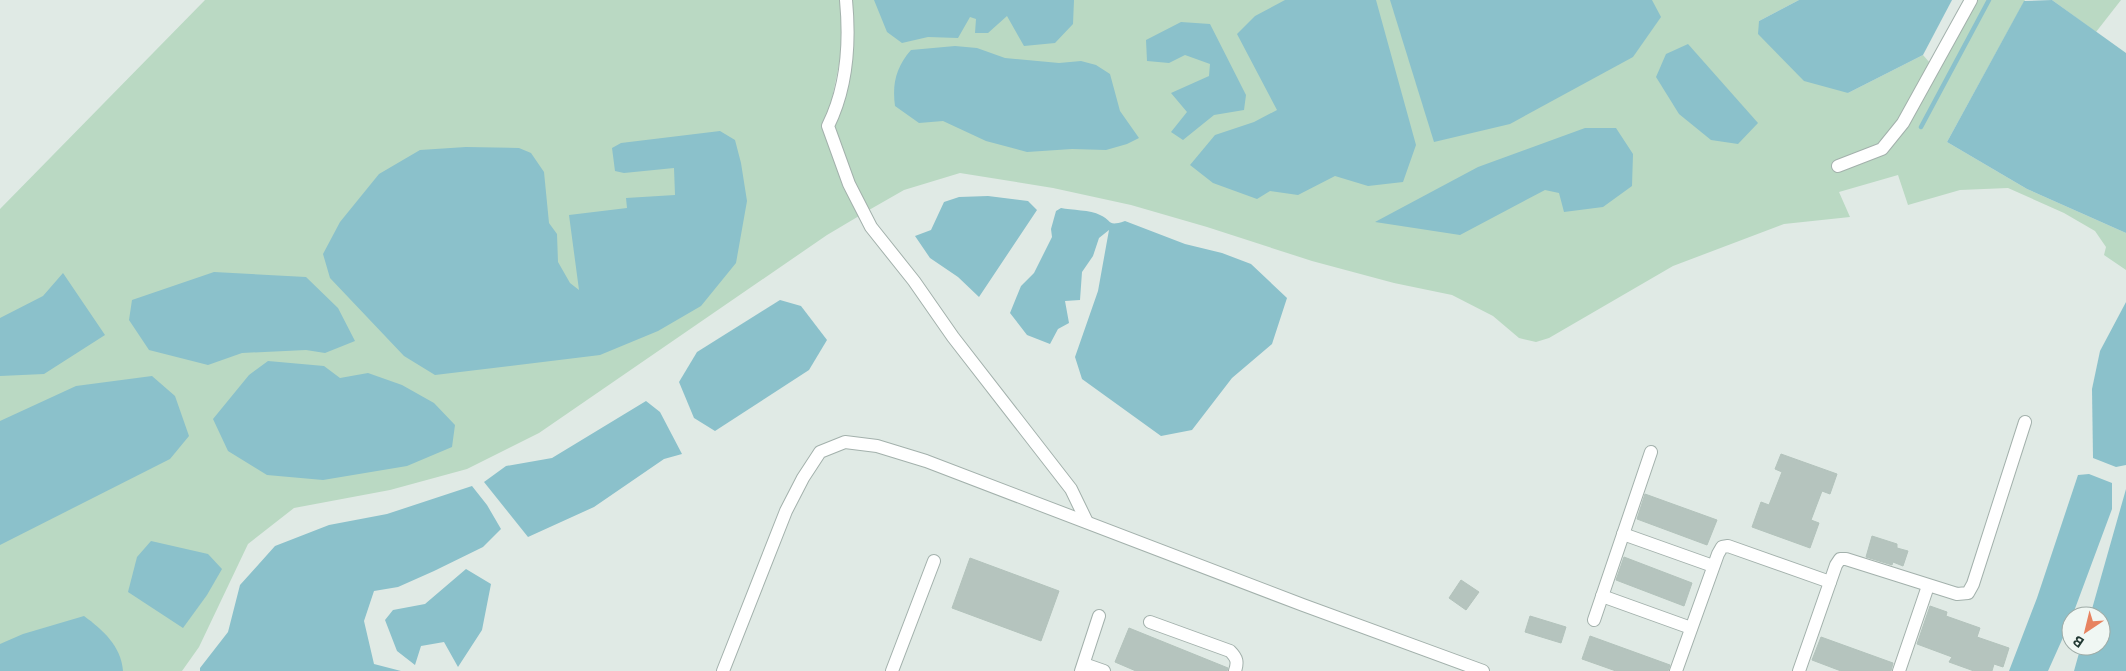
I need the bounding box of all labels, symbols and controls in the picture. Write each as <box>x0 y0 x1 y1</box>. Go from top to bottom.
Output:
north arrow <box>2061 606 2111 656</box>
text: B <box>2070 632 2087 651</box>

